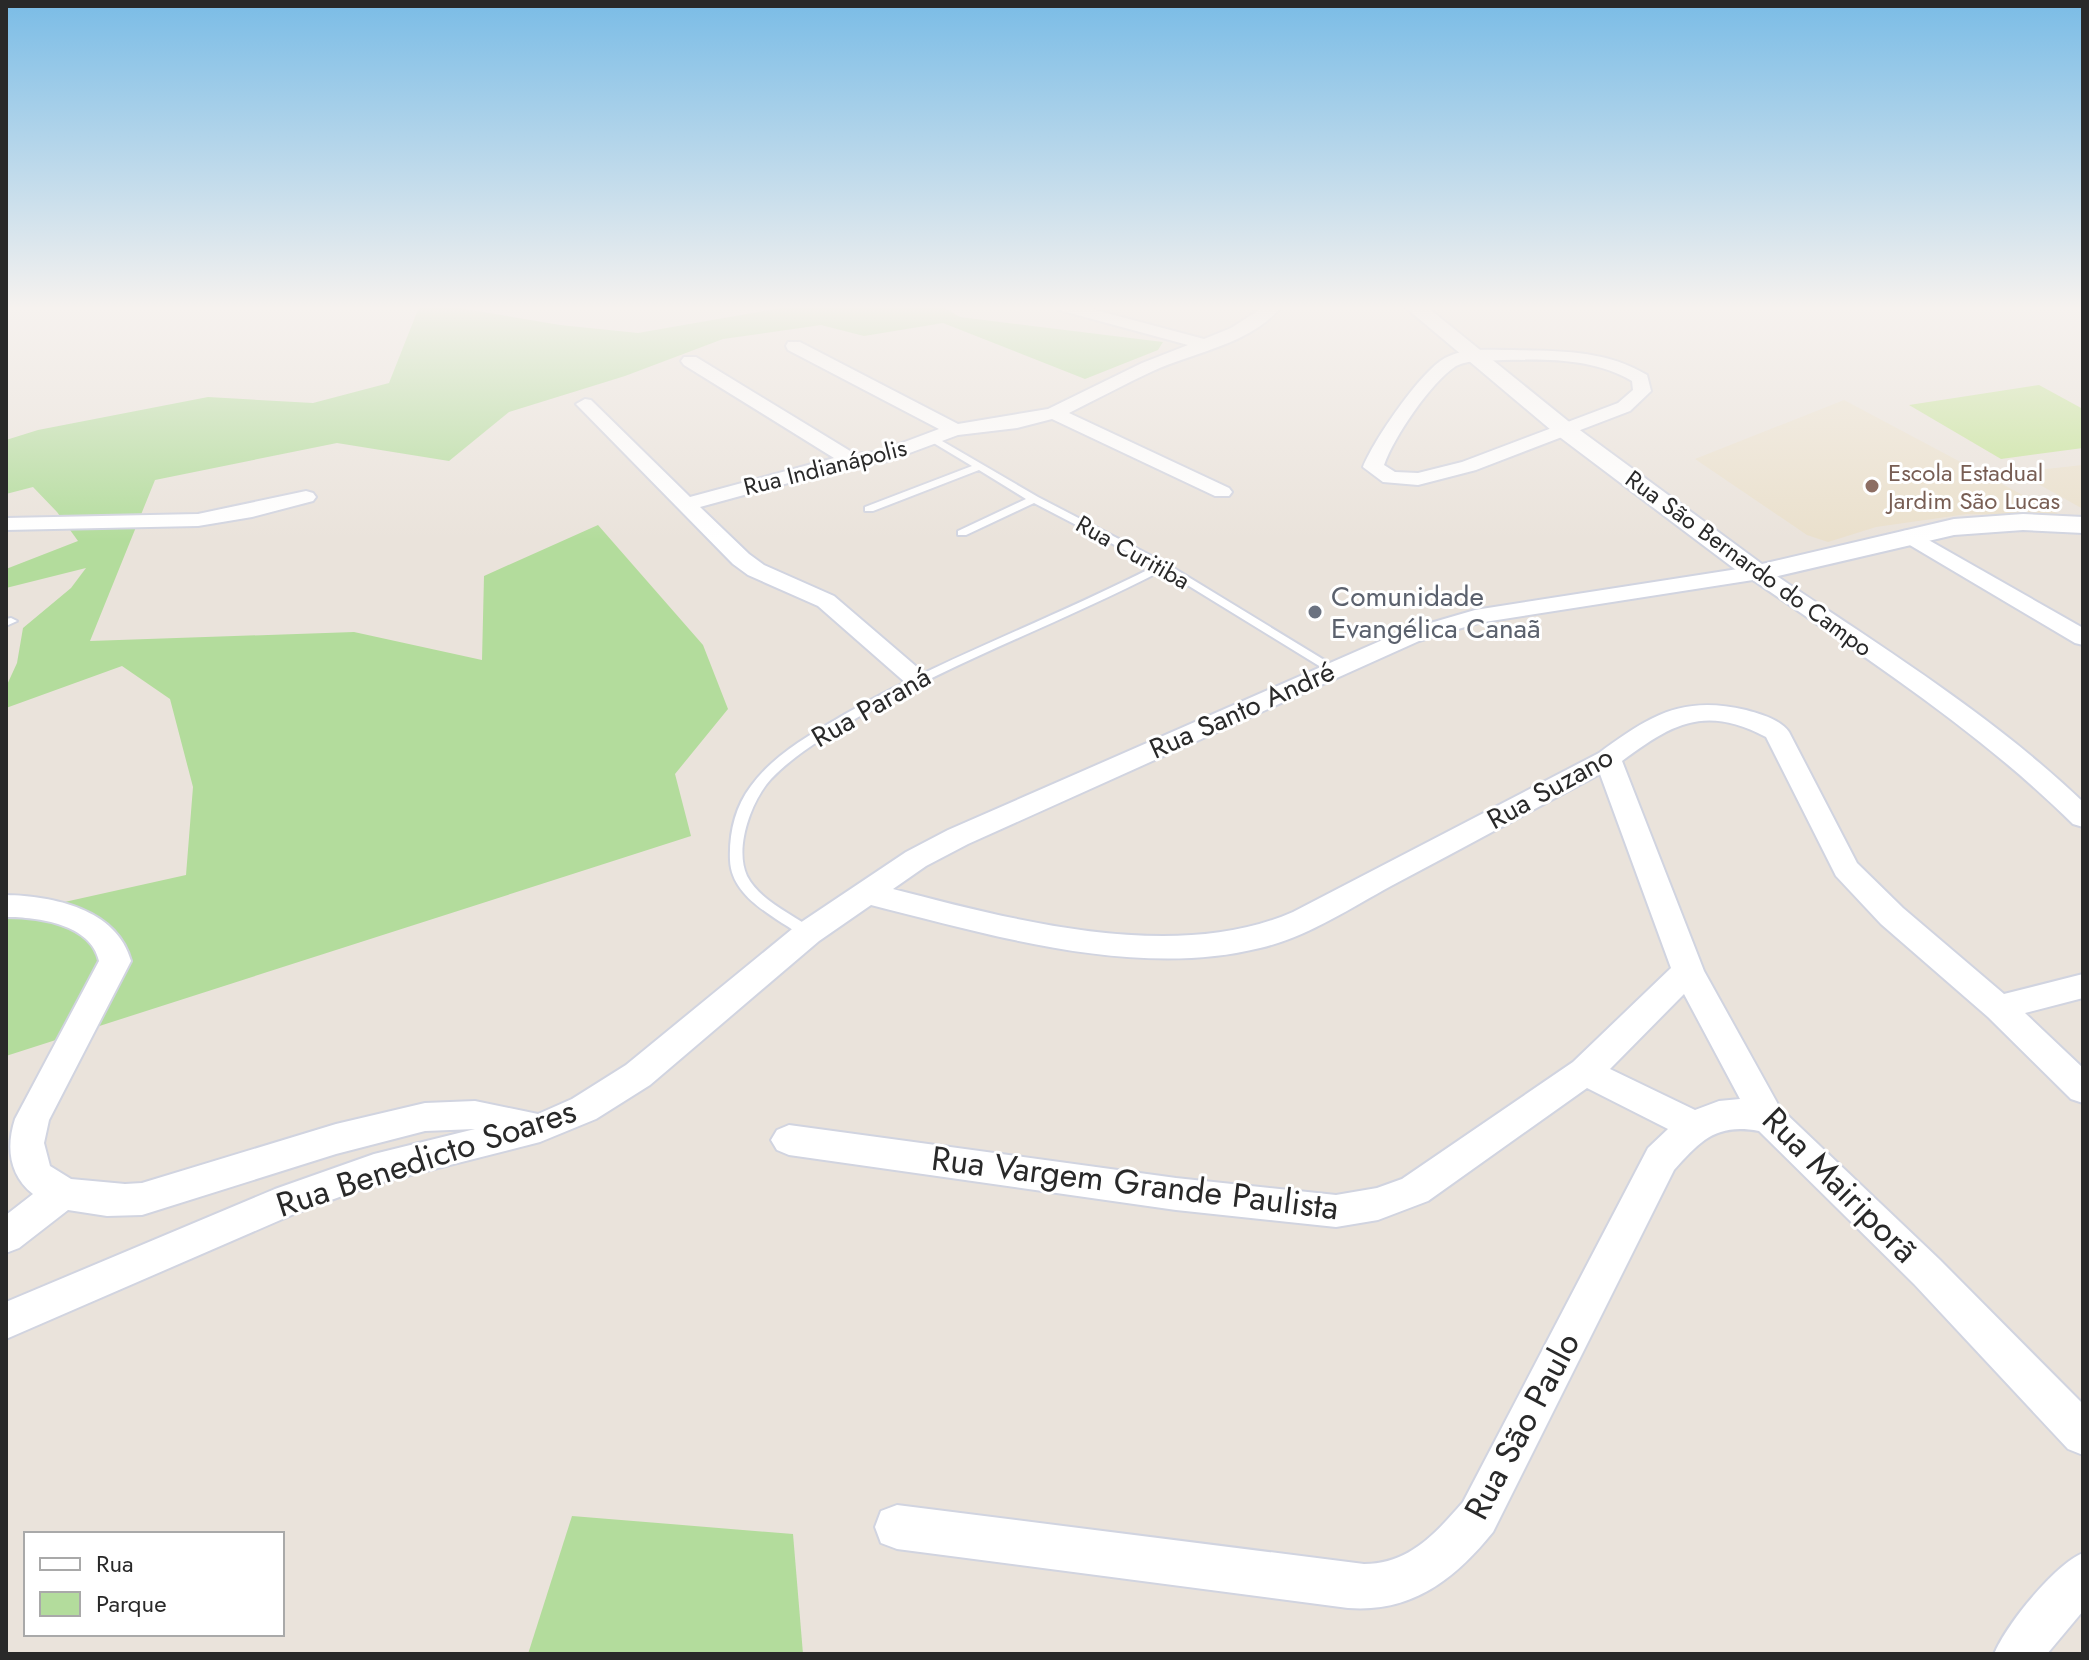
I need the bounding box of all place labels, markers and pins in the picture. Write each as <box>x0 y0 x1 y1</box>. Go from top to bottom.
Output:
place label: Escola Estadual Jardim São Lucas <box>1885 455 2060 518</box>
marker: Escola Estadual Jardim São Lucas <box>1863 477 1881 495</box>
place label: Comunidade Evangélica Canaã <box>1331 576 1541 649</box>
marker: Comunidade Evangélica Canaã <box>1306 603 1324 621</box>

